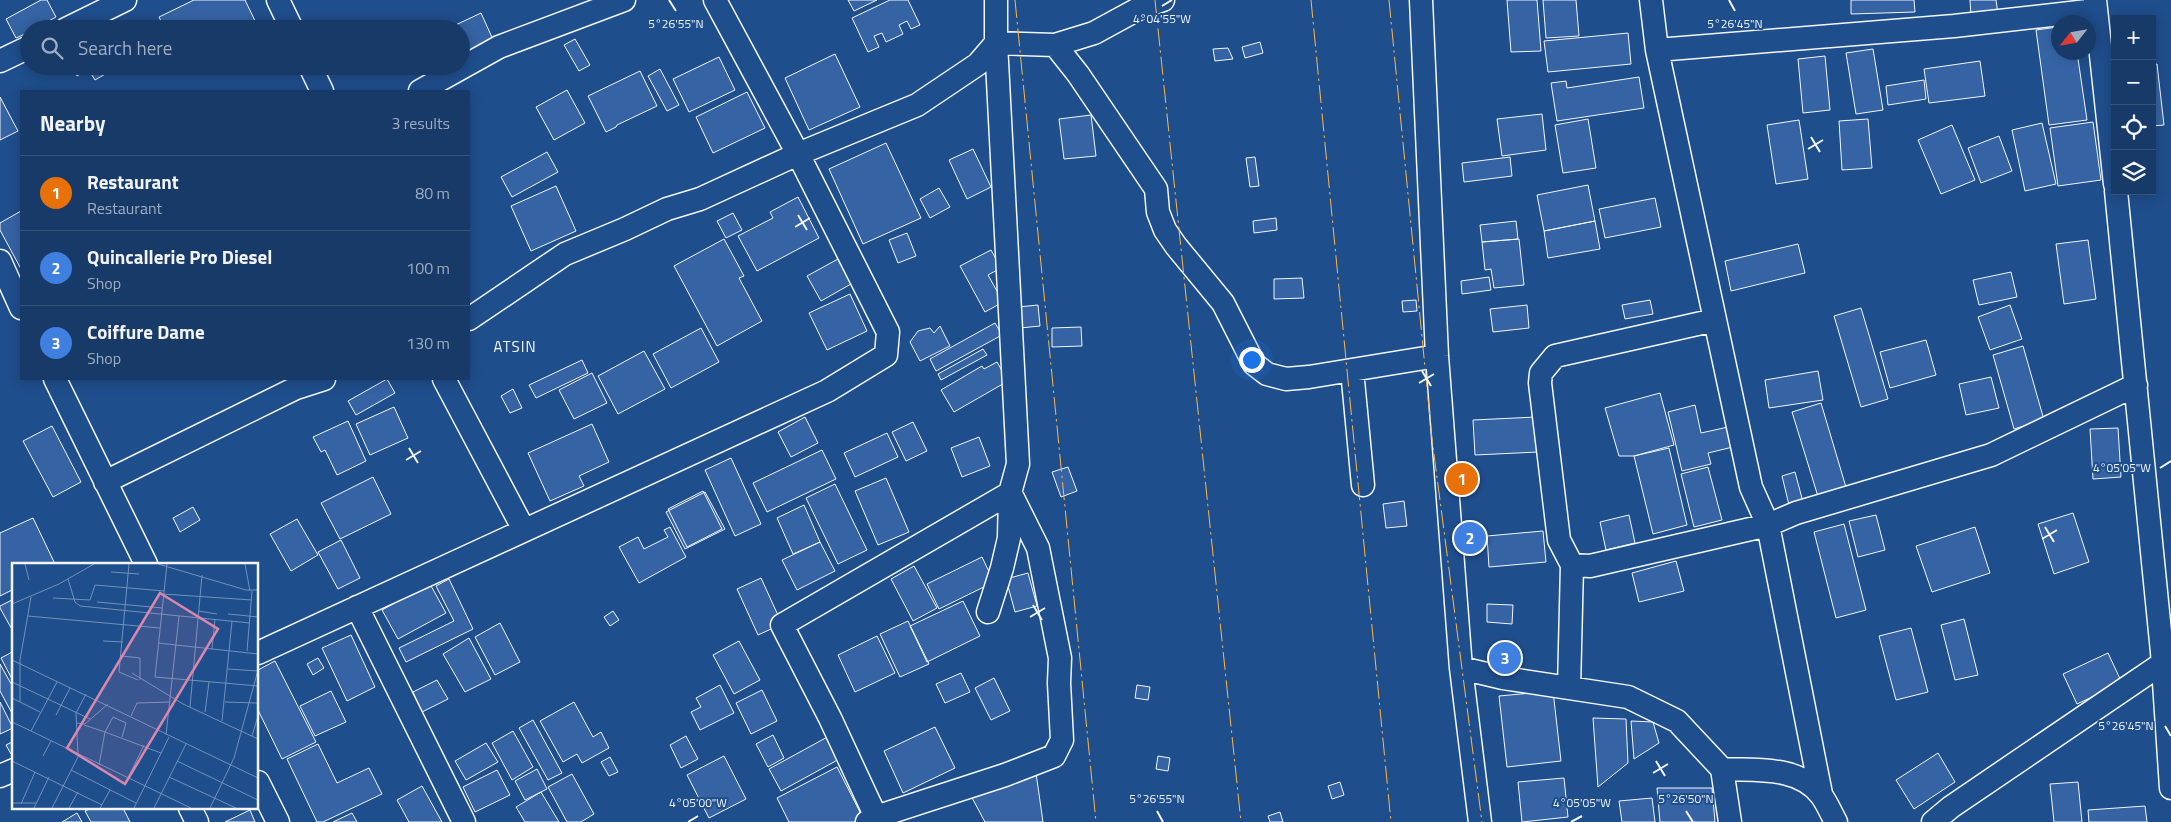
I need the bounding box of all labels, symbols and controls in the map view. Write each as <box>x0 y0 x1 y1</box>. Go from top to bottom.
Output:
text: 4°04'55"W <box>1133 9 1191 28</box>
text: 5°26'55"N <box>648 14 704 33</box>
text: 5°26'45"N <box>1707 14 1763 33</box>
north arrow <box>2051 15 2096 60</box>
map controls <box>2111 15 2156 195</box>
button: + <box>2111 15 2156 60</box>
search box <box>20 20 470 75</box>
text: Search here <box>78 33 172 62</box>
icon: search <box>38 34 66 62</box>
button: − <box>2111 60 2156 105</box>
button: locate <box>2111 105 2156 150</box>
text: Nearby <box>40 107 105 139</box>
text: 3 results <box>391 111 450 135</box>
button: layers <box>2111 150 2156 195</box>
text: Restaurant <box>87 167 179 196</box>
text: 1 <box>52 181 60 205</box>
text: 80 m <box>415 181 450 205</box>
text: Restaurant <box>87 196 162 220</box>
text: Quincallerie Pro Diesel <box>87 242 272 271</box>
text: 2 <box>52 256 60 280</box>
text: 100 m <box>406 256 450 280</box>
text: Shop <box>87 271 121 295</box>
text: Coiffure Dame <box>87 317 205 346</box>
text: 3 <box>52 331 60 355</box>
text: 130 m <box>406 331 450 355</box>
district label: ATSIN <box>493 335 537 358</box>
text: Shop <box>87 346 121 370</box>
your location <box>1239 347 1265 373</box>
text: 4°05'05"W <box>2093 458 2151 477</box>
pin: 1 <box>1446 460 1478 498</box>
pin: 2 <box>1454 519 1486 557</box>
inset map <box>12 563 259 810</box>
pin: 3 <box>1489 639 1521 677</box>
text: 5°26'45"N <box>2098 716 2154 735</box>
text: 5°26'55"N <box>1129 789 1185 808</box>
text: 5°26'50"N <box>1658 789 1714 808</box>
text: 4°05'00"W <box>669 793 727 812</box>
text: 4°05'05"W <box>1553 793 1611 812</box>

